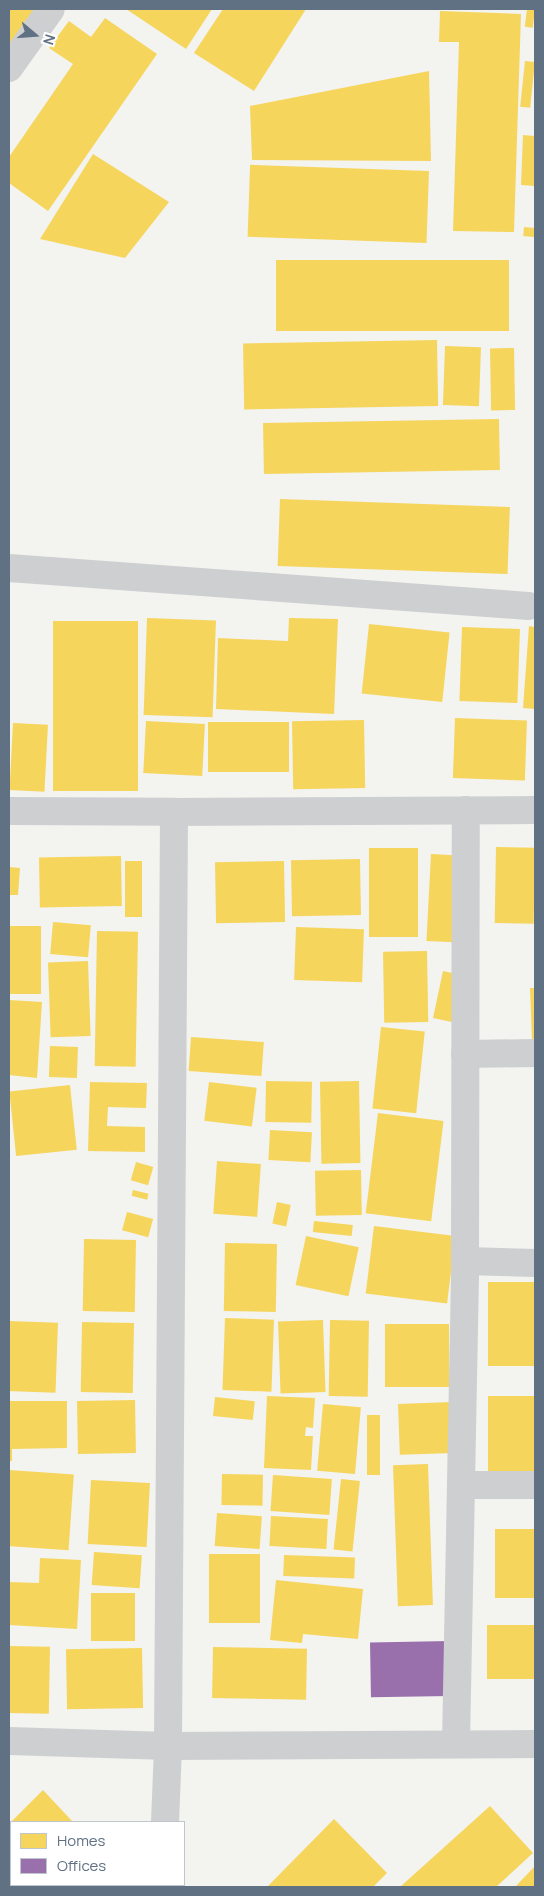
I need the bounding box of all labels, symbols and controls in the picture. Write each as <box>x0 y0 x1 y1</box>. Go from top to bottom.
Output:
north arrow <box>10 10 60 60</box>
text: N <box>39 32 60 48</box>
legend <box>10 1821 185 1886</box>
text: Homes <box>57 1830 105 1851</box>
text: Offices <box>57 1855 106 1876</box>

